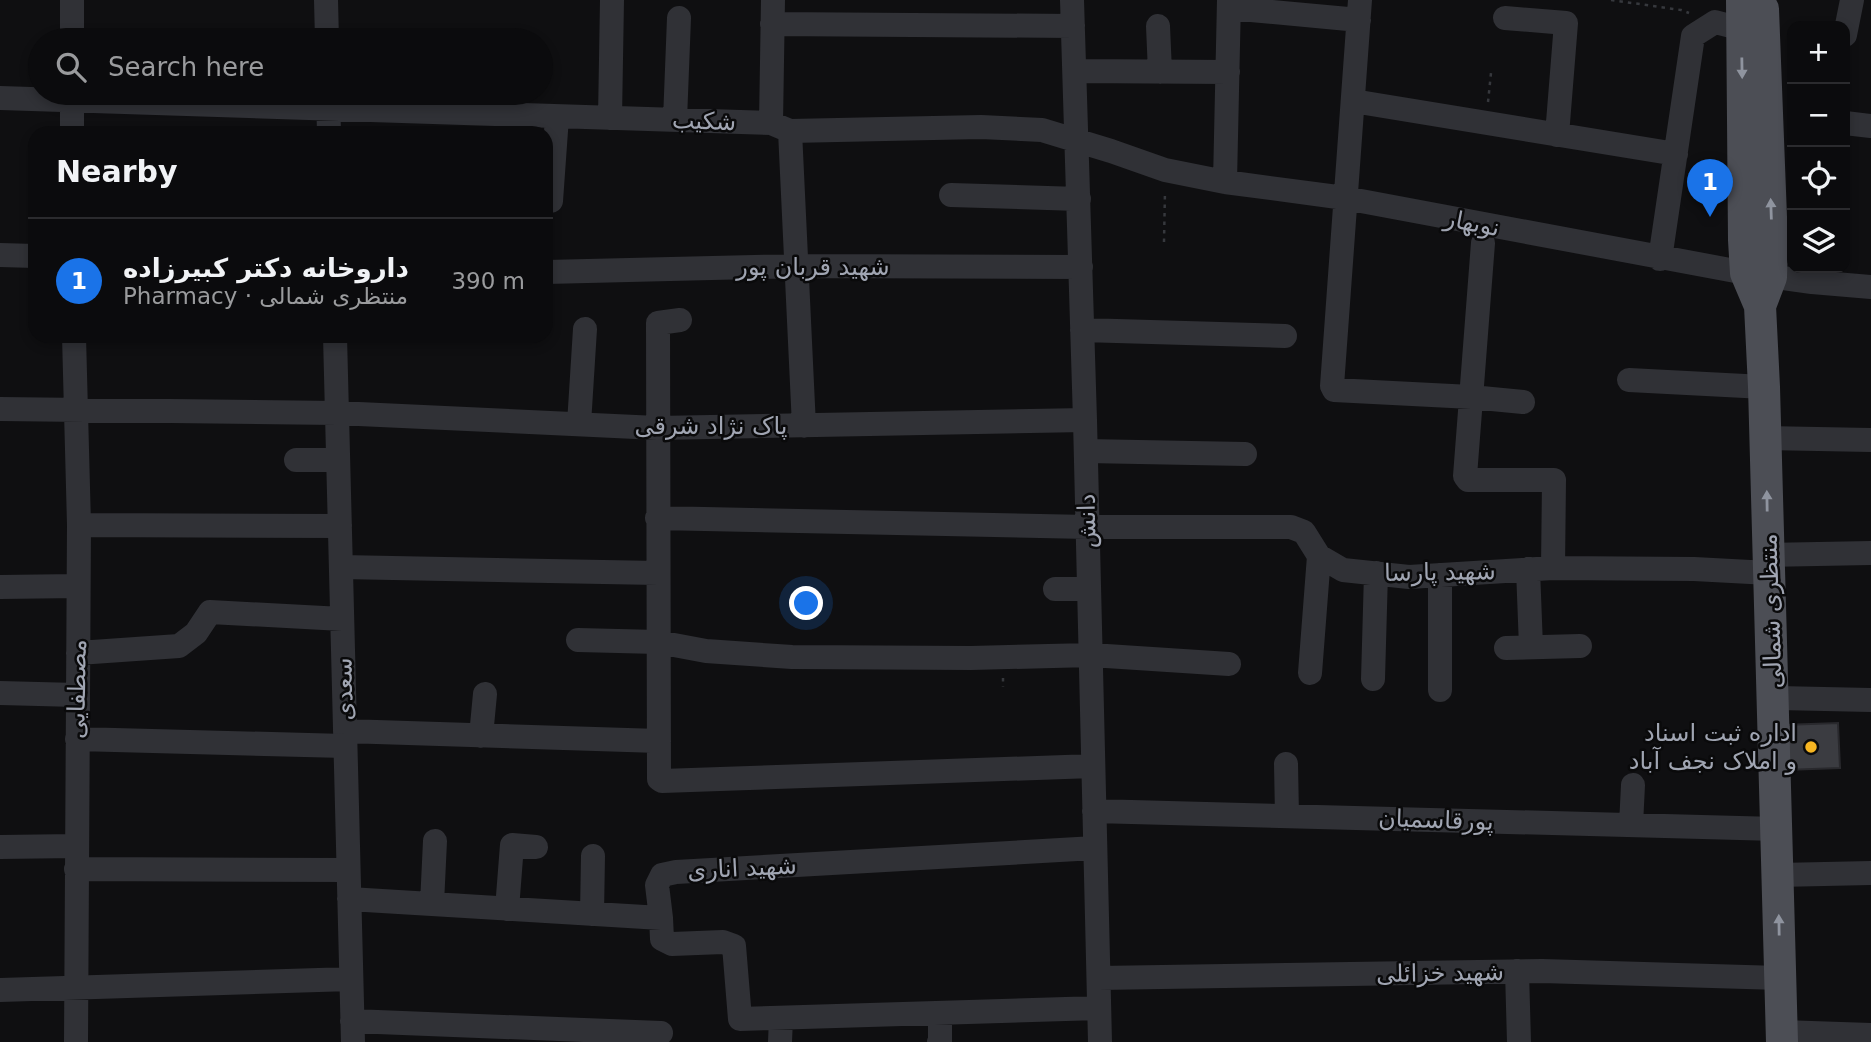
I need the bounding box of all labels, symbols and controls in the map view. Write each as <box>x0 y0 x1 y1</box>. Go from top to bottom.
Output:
map controls <box>1787 21 1850 273</box>
button: + <box>1787 21 1850 84</box>
search box <box>28 28 553 105</box>
icon: search <box>52 48 90 86</box>
text: Search here <box>108 52 264 82</box>
one-way arrow <box>1736 57 1748 79</box>
button: − <box>1787 84 1850 147</box>
street label: شکیب <box>671 106 737 136</box>
button: locate <box>1787 147 1850 210</box>
text: Nearby <box>56 154 178 189</box>
pin: 1 <box>1687 159 1733 217</box>
one-way arrow <box>1765 197 1776 219</box>
street label: نوبهار <box>1441 204 1502 242</box>
button: layers <box>1787 210 1850 273</box>
text: داروخانه دکتر کبیرزاده <box>123 253 409 283</box>
street label: شهید قربان پور <box>735 253 890 281</box>
text: 1 <box>71 268 87 294</box>
text: 390 m <box>451 268 525 294</box>
text: Pharmacy · منتظری شمالی <box>123 283 408 309</box>
street label: پاک نژاد شرقی <box>635 412 787 440</box>
one-way arrow <box>1761 490 1773 512</box>
street label: دانش <box>1073 493 1101 549</box>
street label: منتظری شمالی <box>1754 533 1788 689</box>
street label: شهید پارسا <box>1384 557 1496 587</box>
your location <box>789 586 823 620</box>
street label: مصطفایی <box>62 639 92 739</box>
street label: سعدی <box>329 657 359 721</box>
place label: اداره ثبت اسناد و املاک نجف آباد <box>1629 719 1797 775</box>
marker: اداره ثبت اسناد و املاک نجف آباد <box>1803 739 1819 755</box>
street label: پورقاسمیان <box>1378 804 1494 836</box>
street label: شهید اناری <box>686 851 798 885</box>
one-way arrow <box>1773 914 1785 936</box>
street label: شهید خزائلی <box>1376 958 1504 988</box>

